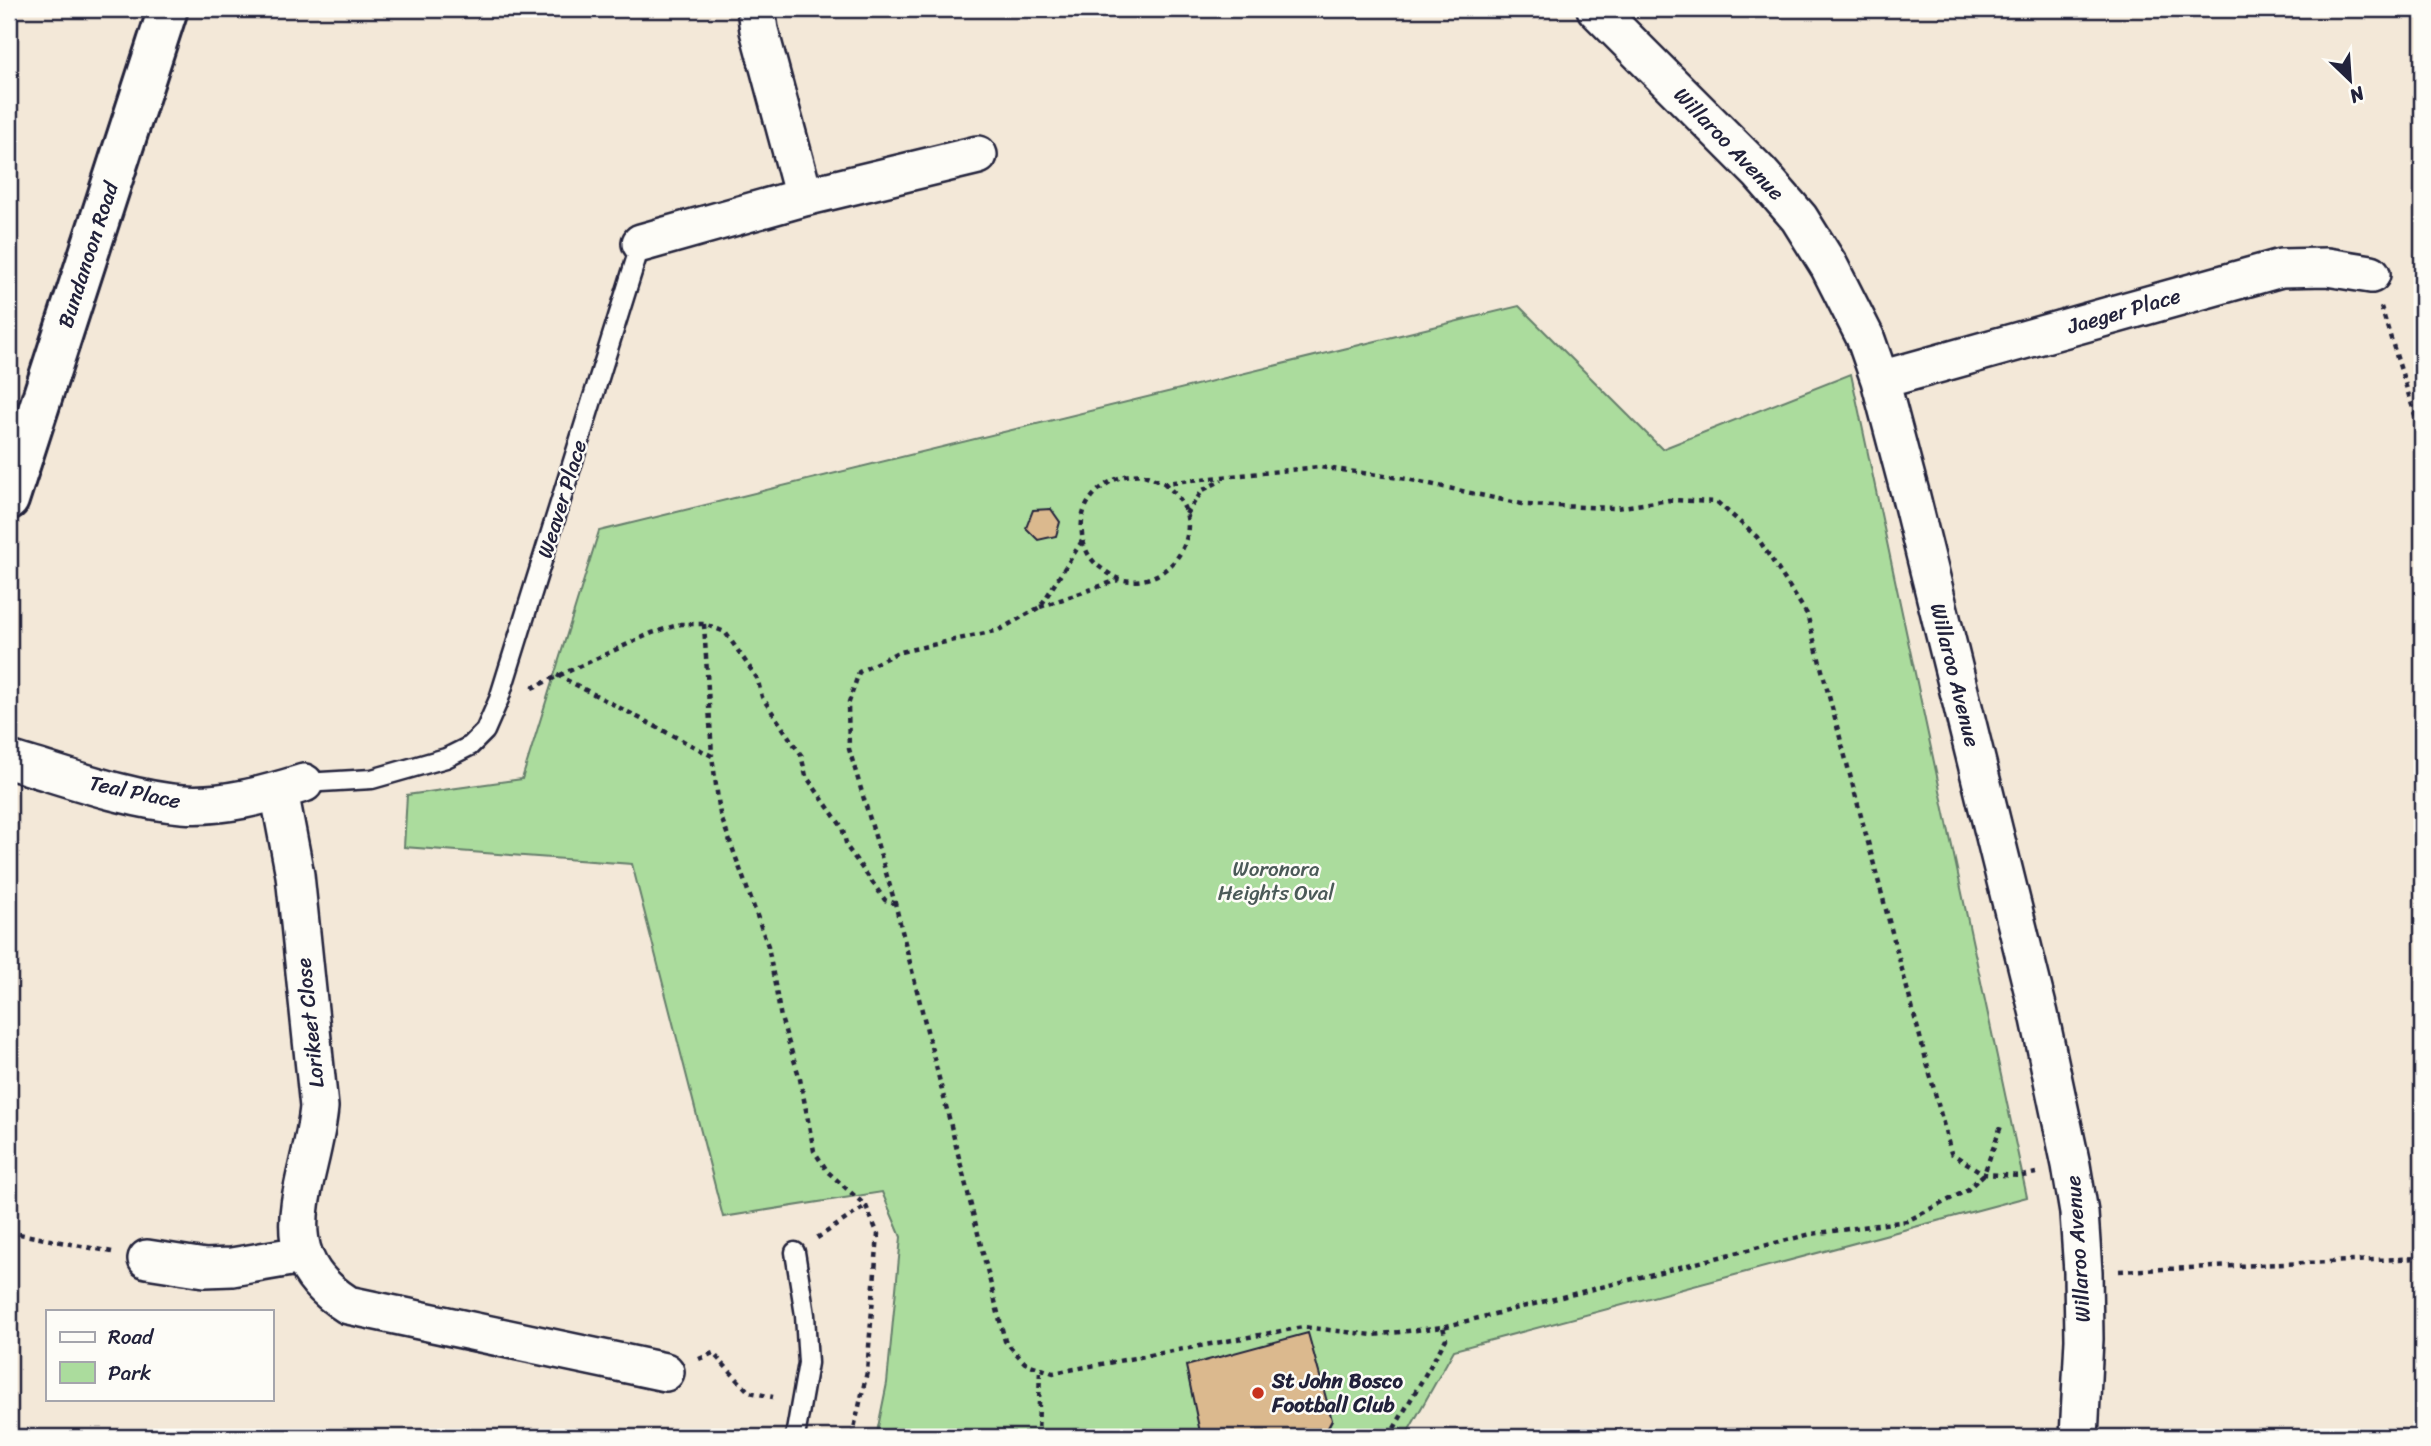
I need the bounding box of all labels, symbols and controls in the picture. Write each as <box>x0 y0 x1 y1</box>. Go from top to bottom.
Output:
north arrow <box>2316 46 2386 116</box>
text: N <box>2343 77 2371 113</box>
street label: Willaroo Avenue <box>1664 78 1794 210</box>
street label: Bundanoon Road <box>46 175 130 333</box>
street label: Jaeger Place <box>2062 277 2185 346</box>
street label: Weaver Place <box>526 435 598 563</box>
street label: Willaroo Avenue <box>1919 599 1991 751</box>
street label: Teal Place <box>86 764 184 820</box>
park label: Woronora Heights Oval <box>1218 850 1335 912</box>
street label: Lorikeet Close <box>284 956 336 1090</box>
street label: Willaroo Avenue <box>2054 1174 2102 1324</box>
legend <box>46 1310 273 1400</box>
text: Road <box>108 1318 155 1356</box>
text: Park <box>108 1354 151 1392</box>
place label: St John Bosco Football Club <box>1271 1362 1403 1424</box>
marker: St John Bosco Football Club <box>1250 1385 1266 1401</box>

